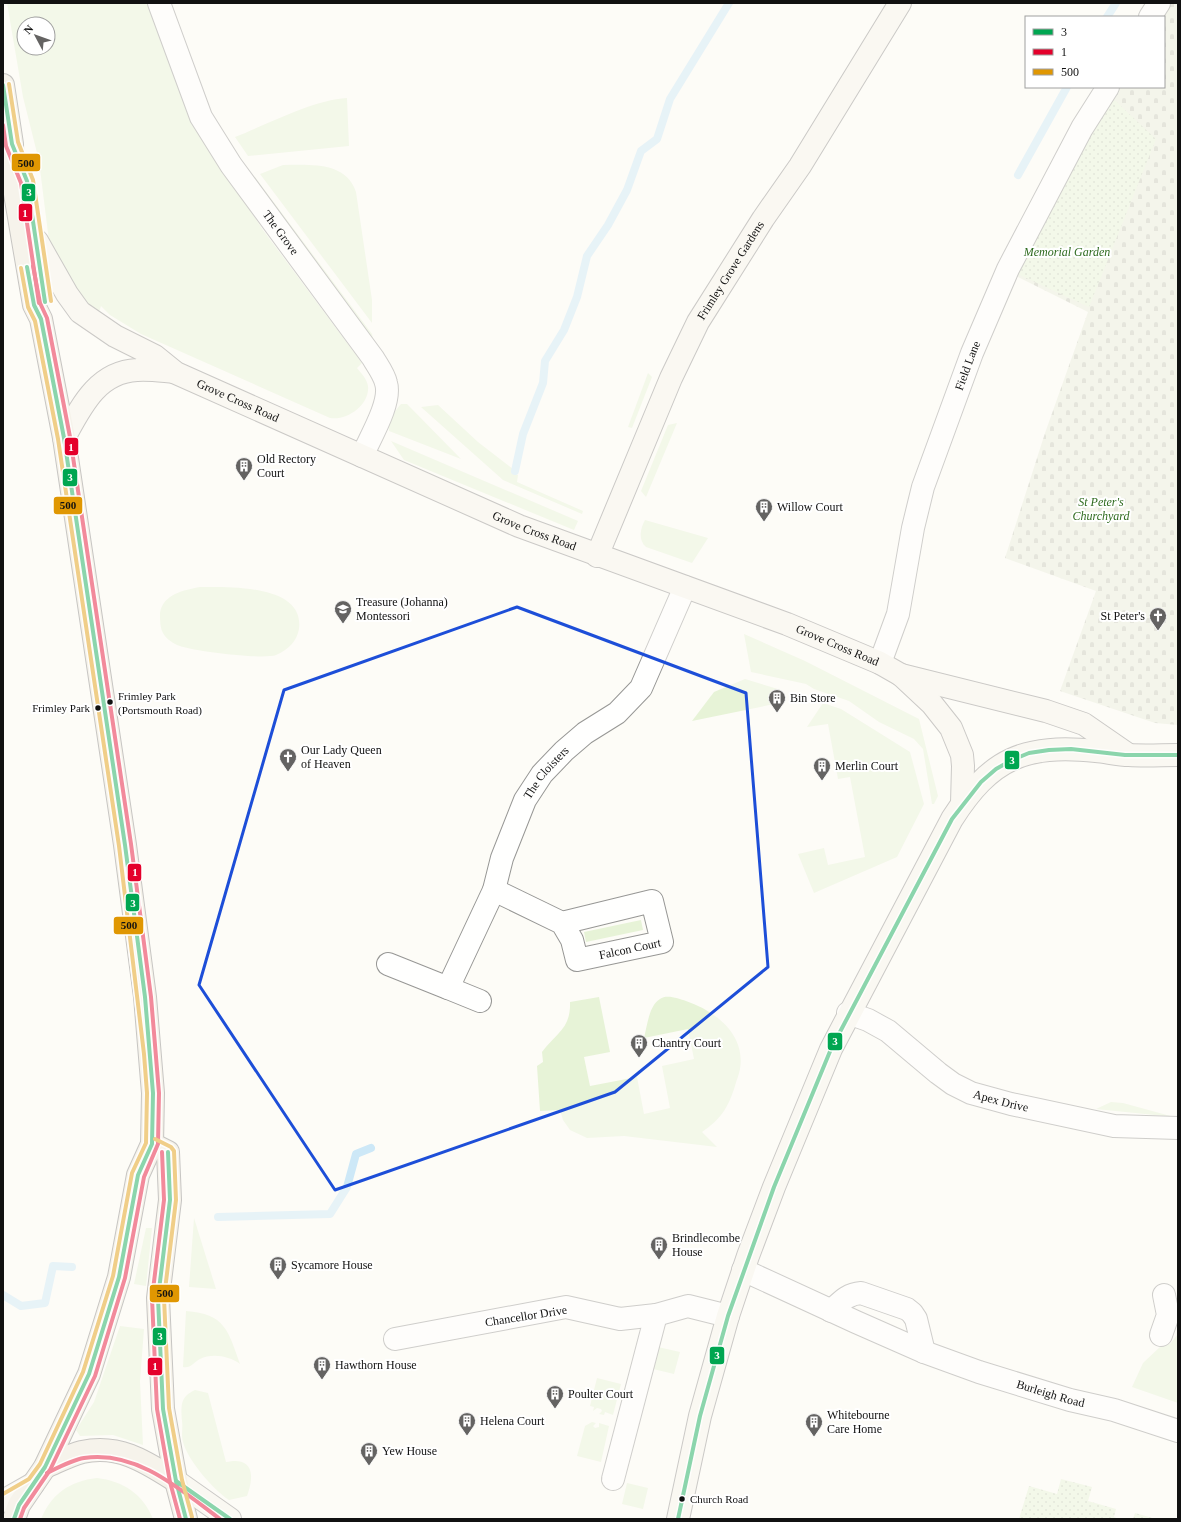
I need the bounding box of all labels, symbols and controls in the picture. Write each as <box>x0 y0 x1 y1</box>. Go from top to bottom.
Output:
north arrow <box>16 16 56 56</box>
legend <box>1025 16 1165 88</box>
text: N <box>21 22 36 36</box>
text: 3 <box>1061 25 1067 39</box>
text: 1 <box>1061 45 1067 59</box>
text: 500 <box>1061 65 1079 79</box>
line badge: 500 <box>11 153 41 172</box>
text: 500 <box>18 157 35 169</box>
line badge: 3 <box>21 183 36 202</box>
text: 3 <box>26 186 32 198</box>
line badge: 1 <box>18 203 33 222</box>
text: 1 <box>22 207 28 219</box>
street label: The Grove <box>260 208 302 258</box>
street label: Frimley Grove Gardens <box>694 218 767 322</box>
park label: Memorial Garden <box>1023 245 1110 259</box>
street label: Field Lane <box>952 339 983 392</box>
street label: Grove Cross Road <box>194 376 281 425</box>
line badge: 1 <box>64 437 79 456</box>
text: 1 <box>68 441 74 453</box>
place label: Old Rectory Court <box>257 452 316 480</box>
building icon: Old Rectory Court <box>234 456 254 481</box>
line badge: 3 <box>62 468 78 487</box>
text: 3 <box>67 471 73 483</box>
park label: St Peter's Churchyard <box>1072 495 1131 523</box>
line badge: 500 <box>53 496 83 515</box>
building icon: Willow Court <box>754 497 774 522</box>
text: 500 <box>60 499 77 511</box>
place label: Willow Court <box>777 500 844 514</box>
street label: Grove Cross Road <box>490 508 578 553</box>
place label: Treasure (Johanna) Montessori <box>356 595 448 623</box>
school or university icon: Treasure (Johanna) Montessori <box>333 599 353 624</box>
church icon: St Peter's <box>1148 606 1168 631</box>
place label: St Peter's <box>1101 609 1145 623</box>
street label: Grove Cross Road <box>794 622 881 669</box>
building icon: Bin Store <box>767 688 787 713</box>
place label: Frimley Park (Portsmouth Road) <box>118 690 202 717</box>
place label: Bin Store <box>790 691 836 705</box>
marker: Frimley Park (Portsmouth Road) <box>105 697 115 707</box>
place label: Frimley Park <box>32 702 90 714</box>
marker: Frimley Park <box>93 703 103 713</box>
place label: Our Lady Queen of Heaven <box>301 743 382 771</box>
street label: The Cloisters <box>521 743 572 802</box>
church icon: Our Lady Queen of Heaven <box>278 747 298 772</box>
line badge: 3 <box>1004 750 1020 770</box>
text: 3 <box>1009 754 1015 766</box>
building icon: Merlin Court <box>812 756 832 781</box>
place label: Merlin Court <box>835 759 899 773</box>
line badge: 1 <box>127 863 142 882</box>
text: 1 <box>132 866 138 878</box>
line badge: 3 <box>125 893 140 912</box>
text: 3 <box>130 897 136 909</box>
line badge: 500 <box>113 916 144 935</box>
text: 500 <box>121 919 138 931</box>
street label: Falcon Court <box>598 935 663 962</box>
line badge: 3 <box>827 1032 843 1051</box>
building icon: Chantry Court <box>629 1033 649 1058</box>
text: 3 <box>832 1035 838 1047</box>
place label: Chantry Court <box>652 1036 722 1050</box>
street label: Apex Drive <box>972 1087 1030 1115</box>
place label: Brindlecombe House <box>672 1231 740 1259</box>
building icon: Brindlecombe House <box>649 1235 669 1260</box>
building icon: Sycamore House <box>268 1255 288 1280</box>
place label: Sycamore House <box>291 1258 373 1272</box>
line badge: 500 <box>149 1284 180 1303</box>
text: 500 <box>157 1287 174 1299</box>
street label: Chancellor Drive <box>484 1303 568 1329</box>
line badge: 3 <box>152 1327 167 1346</box>
text: 3 <box>157 1330 163 1342</box>
line badge: 3 <box>709 1346 725 1365</box>
text: 3 <box>714 1349 720 1361</box>
building icon: Hawthorn House <box>312 1355 332 1380</box>
line badge: 1 <box>147 1357 163 1376</box>
place label: Hawthorn House <box>335 1358 417 1372</box>
text: 1 <box>152 1360 158 1372</box>
street label: Burleigh Road <box>1015 1377 1086 1410</box>
building icon: Poulter Court <box>545 1384 565 1409</box>
place label: Poulter Court <box>568 1387 634 1401</box>
place label: Whitebourne Care Home <box>827 1408 890 1436</box>
building icon: Helena Court <box>457 1411 477 1436</box>
building icon: Whitebourne Care Home <box>804 1412 824 1437</box>
place label: Helena Court <box>480 1414 545 1428</box>
building icon: Yew House <box>359 1441 379 1466</box>
place label: Yew House <box>382 1444 437 1458</box>
place label: Church Road <box>690 1493 749 1505</box>
marker: Church Road <box>677 1494 687 1504</box>

